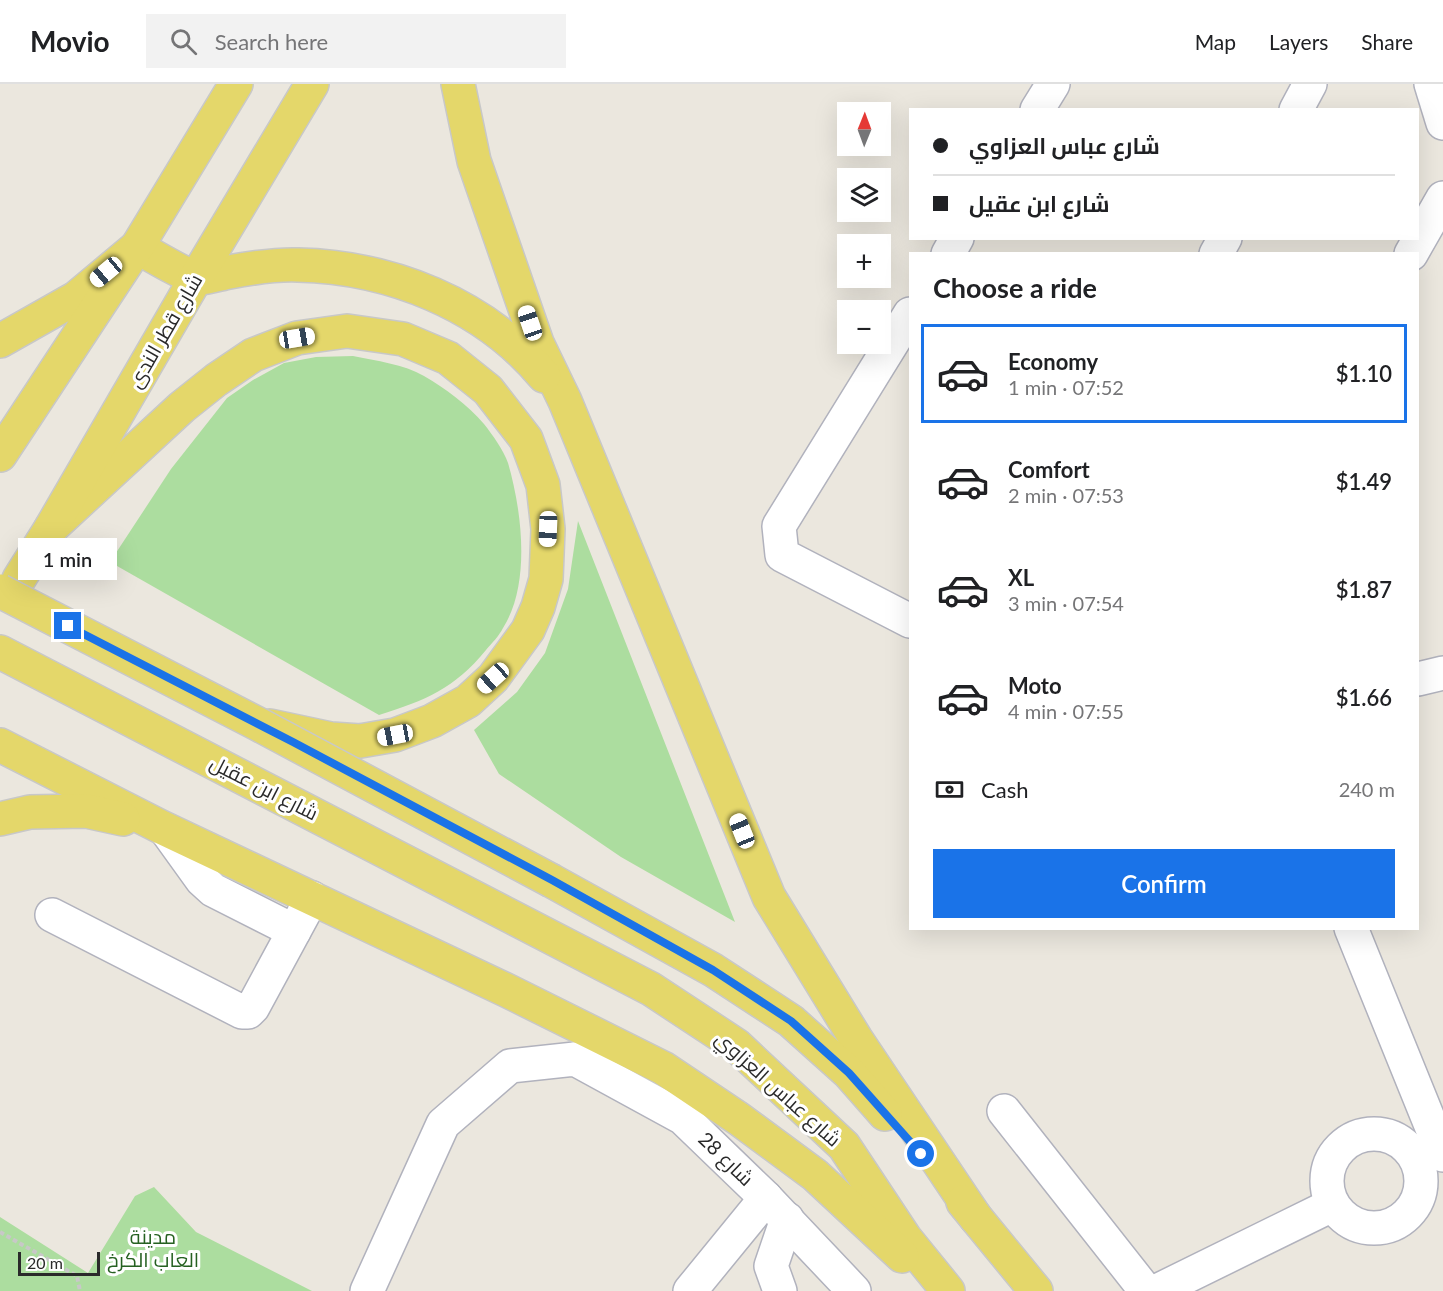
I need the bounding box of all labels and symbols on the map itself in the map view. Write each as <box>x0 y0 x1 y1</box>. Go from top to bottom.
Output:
north arrow <box>837 102 891 156</box>
car <box>86 254 126 290</box>
street label: شارع قطر الندى <box>122 269 209 393</box>
car <box>516 303 544 343</box>
car <box>278 326 316 350</box>
car <box>538 511 558 547</box>
callout: 1 min <box>19 539 118 581</box>
route end <box>54 612 81 639</box>
car <box>474 659 512 697</box>
car <box>376 723 414 747</box>
street label: شارع ابن عقيل <box>205 750 323 827</box>
car <box>727 811 757 851</box>
street label: شارع عباس العزاوي <box>708 1026 846 1155</box>
street label: شارع 28 <box>692 1126 759 1192</box>
route start <box>907 1140 934 1167</box>
park label: مدينة العاب الكرخ <box>107 1224 199 1274</box>
scale bar <box>18 1249 100 1276</box>

